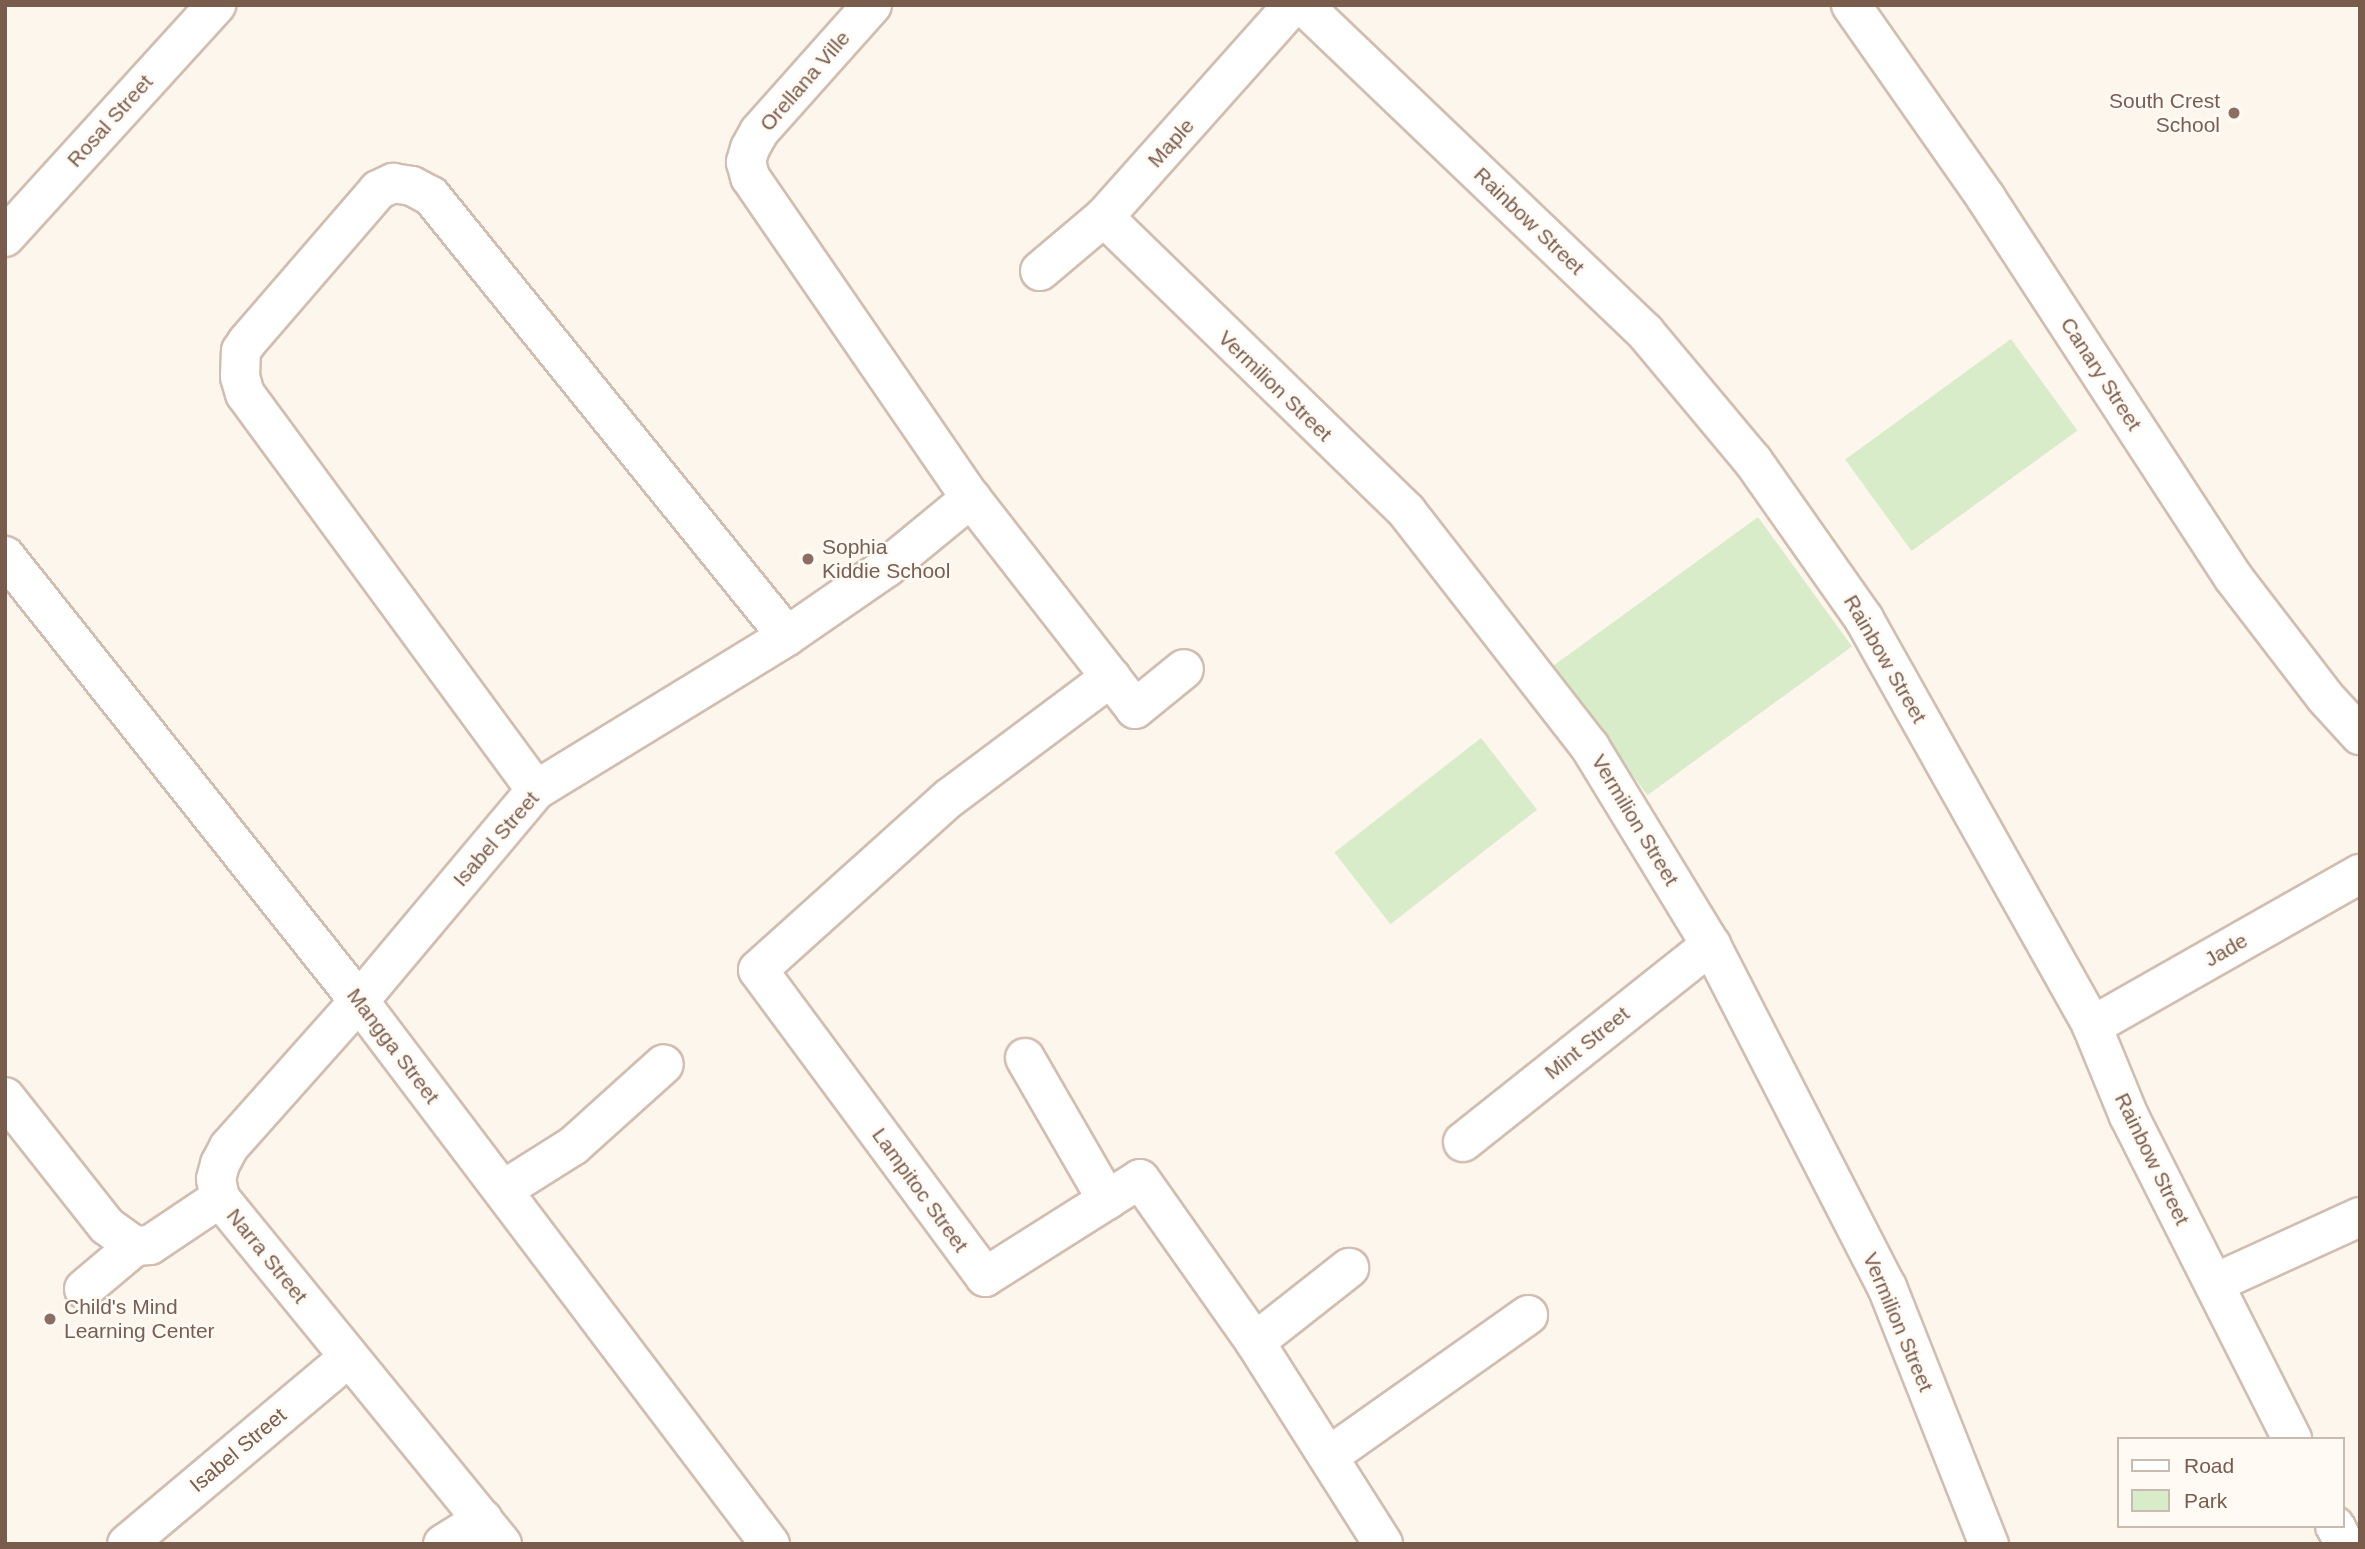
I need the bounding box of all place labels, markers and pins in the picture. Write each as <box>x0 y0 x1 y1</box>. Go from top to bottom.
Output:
place label: South Crest School <box>2109 88 2220 138</box>
marker: South Crest School <box>2226 105 2242 121</box>
place label: Sophia Kiddie School <box>822 534 950 584</box>
marker: Sophia Kiddie School <box>800 551 816 567</box>
place label: Child's Mind Learning Center <box>64 1294 215 1344</box>
marker: Child's Mind Learning Center <box>42 1311 58 1327</box>

